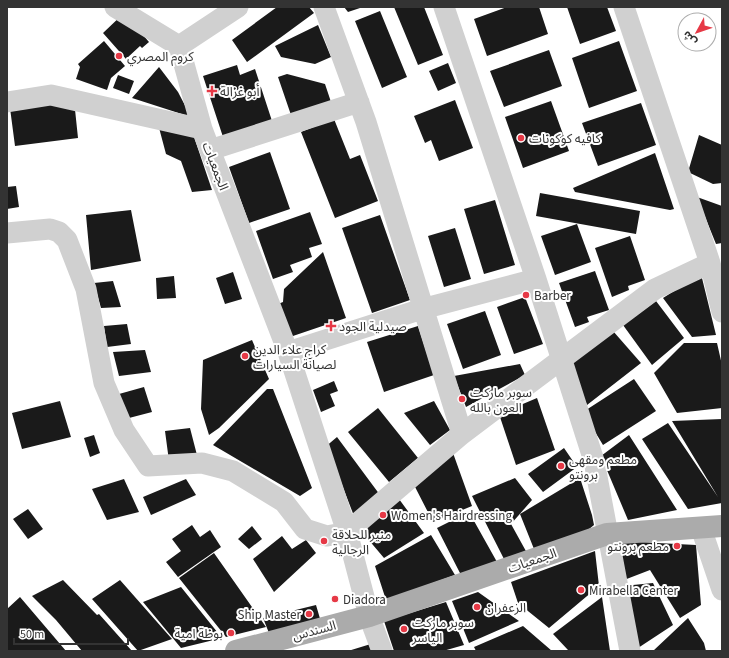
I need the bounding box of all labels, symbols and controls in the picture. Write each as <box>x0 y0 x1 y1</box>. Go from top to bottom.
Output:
north arrow <box>677 12 717 52</box>
text: ش <box>679 28 700 49</box>
place label: كروم المصري <box>127 48 194 67</box>
marker: كروم المصري <box>114 51 124 61</box>
place label: أبو غزالة <box>220 83 259 101</box>
marker: أبو غزالة <box>207 86 217 96</box>
place label: كافيه كوكونات <box>529 130 602 148</box>
marker: كافيه كوكونات <box>516 133 526 143</box>
street label: الجمعيات <box>198 140 233 193</box>
place label: Barber <box>534 287 571 305</box>
marker: Barber <box>521 290 531 300</box>
place label: صيدلية الجود <box>339 318 407 336</box>
marker: صيدلية الجود <box>326 321 336 331</box>
place label: كراج علاء الدين لصيانة السيارات <box>253 341 336 374</box>
marker: كراج علاء الدين لصيانة السيارات <box>240 351 250 361</box>
place label: سوبر ماركت العون بالله <box>470 384 532 417</box>
marker: سوبر ماركت العون بالله <box>457 394 467 404</box>
place label: مطعم ومقهى برونتو <box>569 451 637 484</box>
marker: مطعم ومقهى برونتو <box>556 461 566 471</box>
place label: Women's Hairdressing <box>391 507 512 525</box>
marker: Women's Hairdressing <box>378 510 388 520</box>
place label: منير للحلاقة الرجالية <box>332 526 392 559</box>
marker: منير للحلاقة الرجالية <box>319 536 329 546</box>
place label: مطعم برونتو <box>607 538 669 557</box>
marker: مطعم برونتو <box>672 541 682 551</box>
street label: الجمعيات <box>505 544 559 578</box>
place label: Mirabella Center <box>589 582 678 600</box>
marker: Mirabella Center <box>576 585 586 595</box>
place label: Diadora <box>343 591 386 609</box>
marker: Diadora <box>330 594 340 604</box>
place label: الزعفران <box>485 599 526 617</box>
marker: الزعفران <box>472 602 482 612</box>
place label: Ship Master <box>238 606 301 624</box>
marker: Ship Master <box>304 609 314 619</box>
place label: سوبر ماركت الياسر <box>411 614 474 647</box>
street label: السندس <box>290 616 338 645</box>
scale bar <box>14 620 128 646</box>
marker: سوبر ماركت الياسر <box>399 624 409 634</box>
place label: بوظة امية <box>175 625 223 643</box>
text: 50 m <box>20 626 44 643</box>
marker: بوظة امية <box>226 628 236 638</box>

